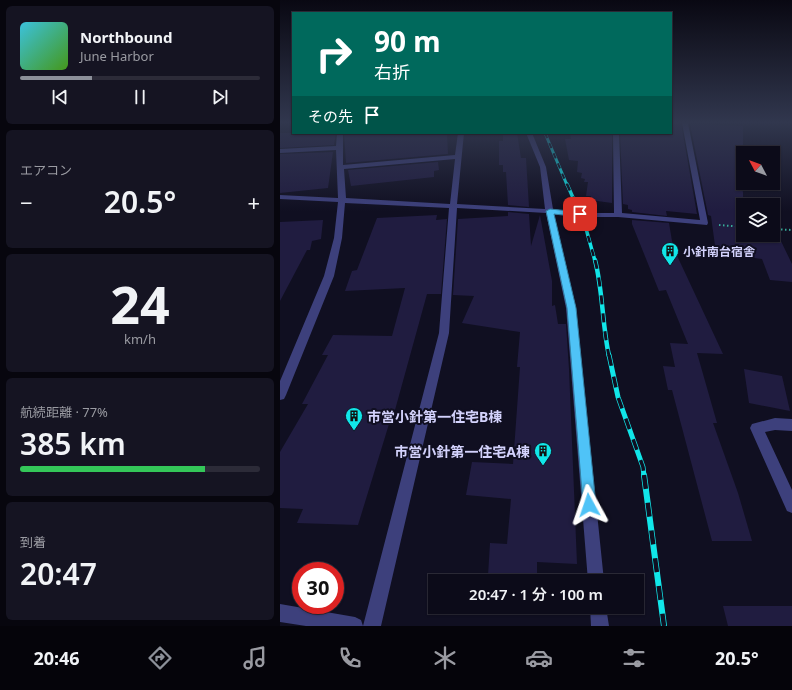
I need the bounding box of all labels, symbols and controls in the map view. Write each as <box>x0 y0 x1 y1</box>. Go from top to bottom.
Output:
text: 90 m <box>374 22 441 60</box>
text: Northbound <box>80 27 172 47</box>
icon: right <box>308 28 360 80</box>
text: June Harbor <box>80 47 154 65</box>
text: 右折 <box>374 60 410 84</box>
icon: previous <box>49 86 71 108</box>
icon: pause <box>129 86 151 108</box>
icon: next <box>209 86 231 108</box>
icon: arrive <box>361 104 383 126</box>
text: その先 <box>308 106 353 126</box>
north arrow <box>736 146 780 190</box>
map controls <box>736 146 780 242</box>
text: エアコン <box>20 161 72 179</box>
text: 20.5° <box>104 181 176 222</box>
text: − <box>20 187 33 217</box>
text: + <box>247 187 260 217</box>
pin <box>563 197 597 231</box>
button: layers <box>736 198 780 242</box>
icon: arrive <box>569 203 591 225</box>
building icon: 小針南台宿舎 <box>660 241 680 266</box>
place label: 小針南台宿舎 <box>683 243 755 260</box>
text: 24 <box>110 268 170 339</box>
text: km/h <box>124 330 156 348</box>
text: 航続距離 · 77% <box>20 403 108 421</box>
building icon: 市営小針第一住宅B棟 <box>344 406 364 431</box>
place label: 市営小針第一住宅B棟 <box>367 407 502 426</box>
text: 385 km <box>20 423 126 464</box>
building icon: 市営小針第一住宅A棟 <box>533 441 553 466</box>
place label: 市営小針第一住宅A棟 <box>394 442 530 461</box>
position arrow <box>568 484 610 526</box>
text: 到着 <box>20 533 46 551</box>
text: 20:47 <box>20 553 97 594</box>
speed limit sign: 30 <box>292 562 344 614</box>
text: 20:47 · 1 分 · 100 m <box>469 584 603 604</box>
icon: directions <box>146 644 174 672</box>
icon: music <box>241 644 269 672</box>
icon: phone <box>336 644 364 672</box>
icon: climate <box>431 644 459 672</box>
icon: car <box>525 644 553 672</box>
icon: filters <box>620 644 648 672</box>
text: 20:46 <box>33 646 80 670</box>
text: 20.5° <box>715 646 759 670</box>

